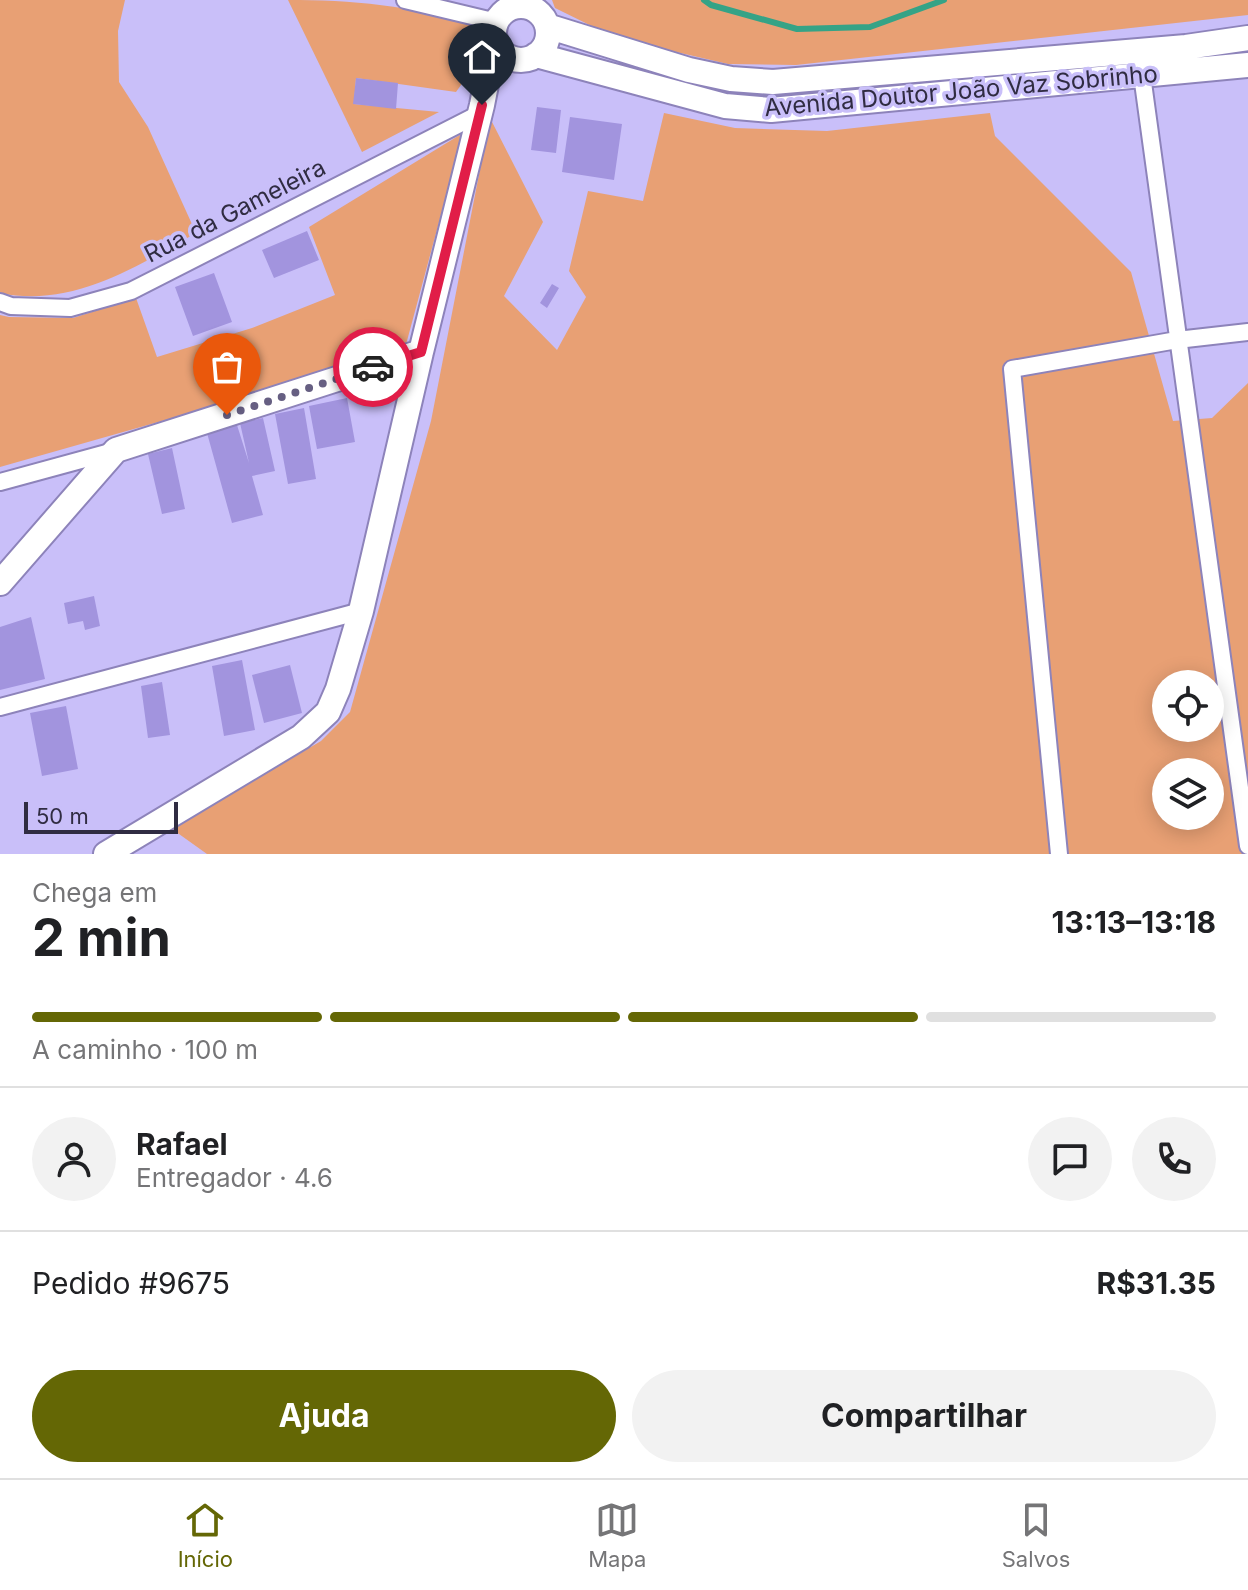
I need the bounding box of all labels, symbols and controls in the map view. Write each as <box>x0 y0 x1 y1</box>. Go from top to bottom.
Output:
pin <box>448 23 516 105</box>
icon: home <box>460 35 504 79</box>
street label: Avenida Doutor João Vaz Sobrinho <box>763 59 1159 122</box>
street label: Rua da Gameleira <box>139 152 330 269</box>
courier <box>333 327 413 407</box>
pin <box>193 333 261 415</box>
icon: bag <box>205 345 249 389</box>
icon: car <box>351 345 395 389</box>
map controls <box>1152 670 1224 830</box>
button: locate <box>1152 670 1224 742</box>
button: layers <box>1152 758 1224 830</box>
scale bar <box>24 798 178 834</box>
text: 50 m <box>36 803 89 829</box>
text: Chega em <box>32 877 157 908</box>
text: 13:13–13:18 <box>1052 904 1216 940</box>
text: 2 min <box>32 906 171 969</box>
text: A caminho · 100 m <box>32 1034 258 1065</box>
button: person <box>32 1117 116 1201</box>
button: chat <box>1028 1117 1112 1201</box>
button: phone <box>1132 1117 1216 1201</box>
text: Rafael <box>136 1126 228 1162</box>
text: Entregador · 4.6 <box>136 1162 333 1193</box>
text: Pedido #9675 <box>32 1265 230 1301</box>
text: R$31.35 <box>1096 1265 1216 1301</box>
button: Ajuda <box>32 1370 616 1462</box>
button: Compartilhar <box>632 1370 1216 1462</box>
tab: Início <box>178 1498 233 1572</box>
tab: Mapa <box>588 1498 646 1572</box>
tab: Salvos <box>1002 1498 1070 1572</box>

